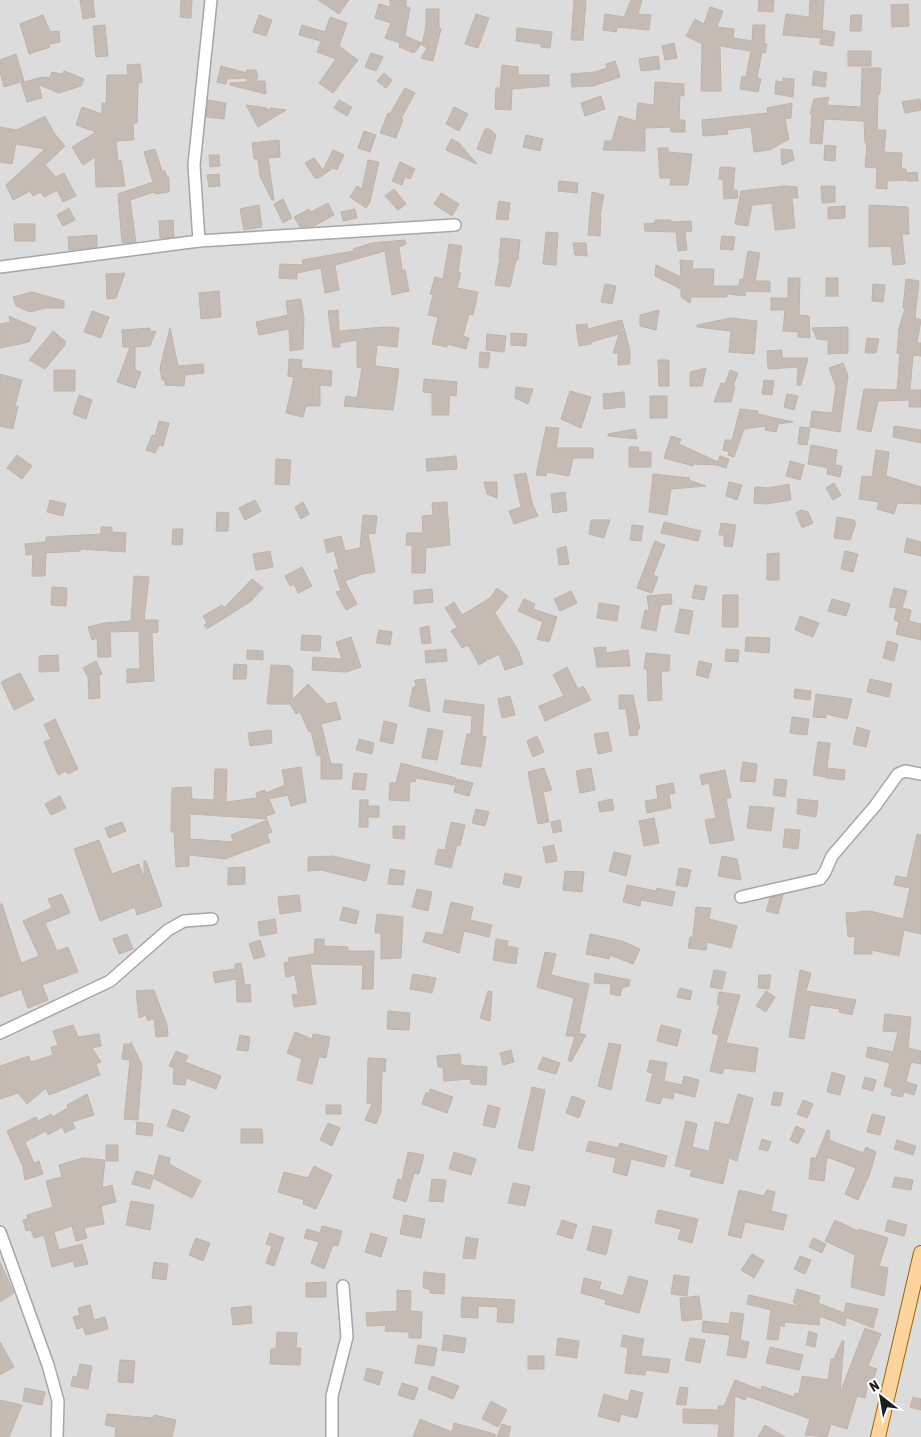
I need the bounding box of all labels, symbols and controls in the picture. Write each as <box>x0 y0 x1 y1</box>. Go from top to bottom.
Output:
north arrow <box>856 1372 906 1422</box>
text: N <box>867 1377 882 1395</box>

